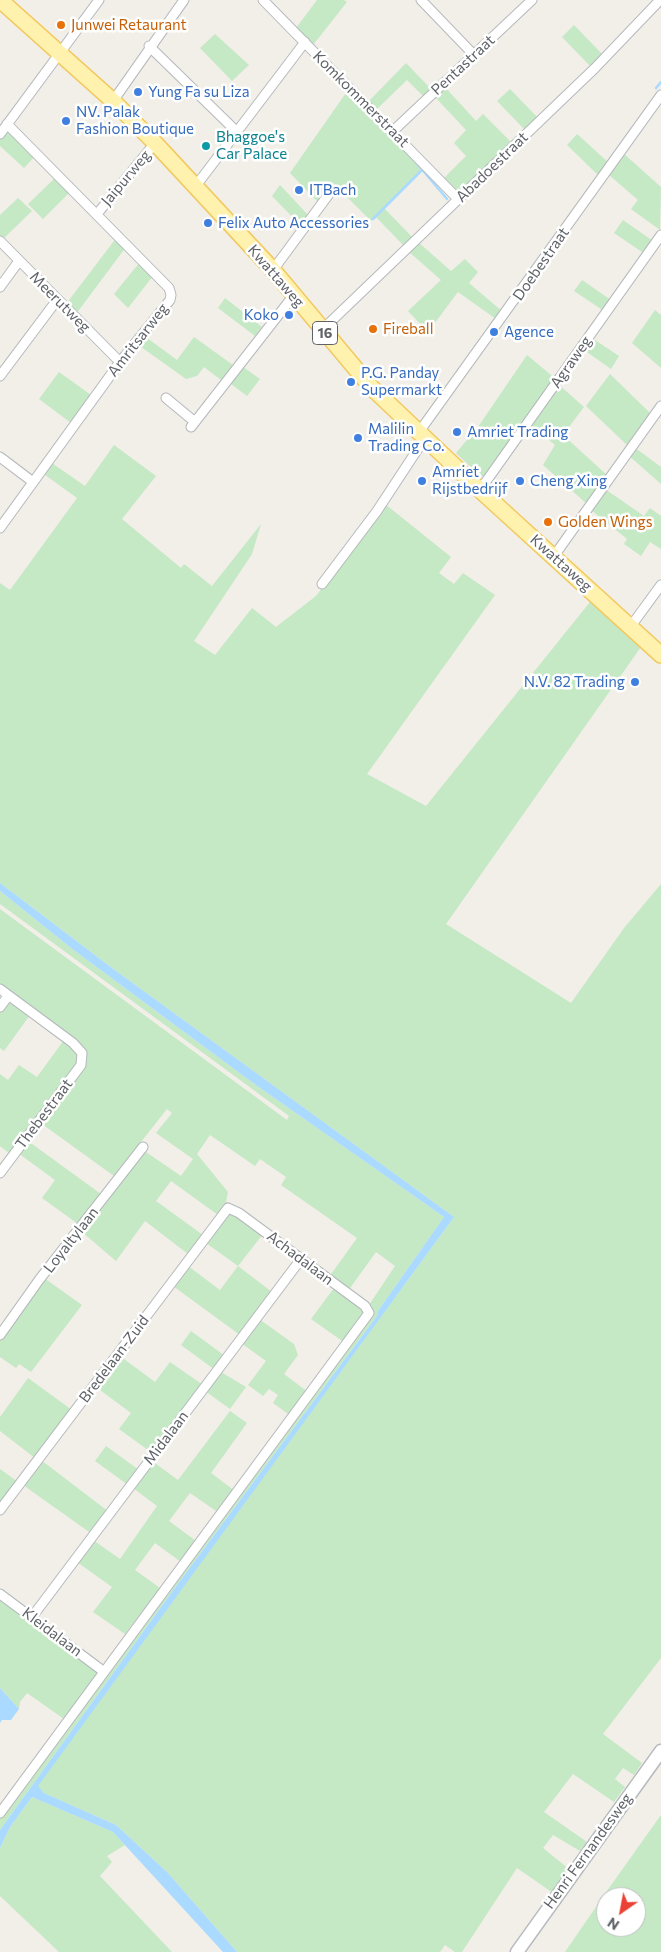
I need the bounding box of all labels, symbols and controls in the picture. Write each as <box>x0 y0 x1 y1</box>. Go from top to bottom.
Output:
place label: Junwei Retaurant <box>71 16 187 34</box>
marker: Junwei Retaurant <box>55 19 67 31</box>
street label: Pentastraat <box>428 31 498 99</box>
street label: Komkommerstraat <box>309 47 413 151</box>
place label: Yung Fa su Liza <box>148 83 250 101</box>
marker: Yung Fa su Liza <box>132 86 144 98</box>
place label: NV. Palak Fashion Boutique <box>76 103 194 138</box>
marker: NV. Palak Fashion Boutique <box>60 115 72 127</box>
place label: Bhaggoe's Car Palace <box>216 128 287 163</box>
street label: Abadoestraat <box>452 128 532 206</box>
marker: Bhaggoe's Car Palace <box>200 140 212 152</box>
street label: Jaipurweg <box>98 147 154 209</box>
place label: ITBach <box>309 181 356 199</box>
marker: ITBach <box>293 184 305 196</box>
place label: Felix Auto Accessories <box>218 214 369 232</box>
marker: Felix Auto Accessories <box>202 217 214 229</box>
street label: Doebestraat <box>509 224 573 304</box>
street label: Kwattaweg <box>244 241 308 311</box>
street label: Meerutweg <box>26 268 94 336</box>
street label: Amritsarweg <box>104 300 172 380</box>
place label: Koko <box>244 306 279 324</box>
marker: Koko <box>283 309 295 321</box>
place label: Fireball <box>383 320 433 338</box>
road number: 16 <box>312 322 338 344</box>
marker: Fireball <box>367 323 379 335</box>
place label: Agence <box>504 323 554 341</box>
marker: Agence <box>488 326 500 338</box>
street label: Agraweg <box>547 332 595 392</box>
place label: P.G. Panday Supermarkt <box>361 364 442 399</box>
marker: P.G. Panday Supermarkt <box>345 376 357 388</box>
place label: Malilin Trading Co. <box>368 420 445 455</box>
place label: Amriet Trading <box>467 423 568 441</box>
marker: Amriet Trading <box>451 426 463 438</box>
marker: Malilin Trading Co. <box>352 432 364 444</box>
place label: Amriet Rijstbedrijf <box>432 463 508 498</box>
place label: Cheng Xing <box>530 472 607 490</box>
marker: Amriet Rijstbedrijf <box>416 475 428 487</box>
marker: Cheng Xing <box>514 475 526 487</box>
place label: Golden Wings <box>558 513 653 531</box>
marker: Golden Wings <box>542 516 554 528</box>
street label: Kwattaweg <box>526 531 596 595</box>
place label: N.V. 82 Trading <box>524 673 625 691</box>
marker: N.V. 82 Trading <box>629 676 641 688</box>
street label: Thebestraat <box>12 1075 76 1153</box>
street label: Loyaltylaan <box>40 1204 102 1276</box>
street label: Achadalaan <box>263 1227 337 1289</box>
street label: Bredelaan-Zuid <box>75 1312 153 1406</box>
street label: Midalaan <box>140 1407 192 1469</box>
street label: Kleidalaan <box>19 1604 85 1660</box>
street label: Henri Fernandesweg <box>540 1790 636 1912</box>
north arrow <box>596 1887 646 1937</box>
text: N <box>604 1914 622 1934</box>

